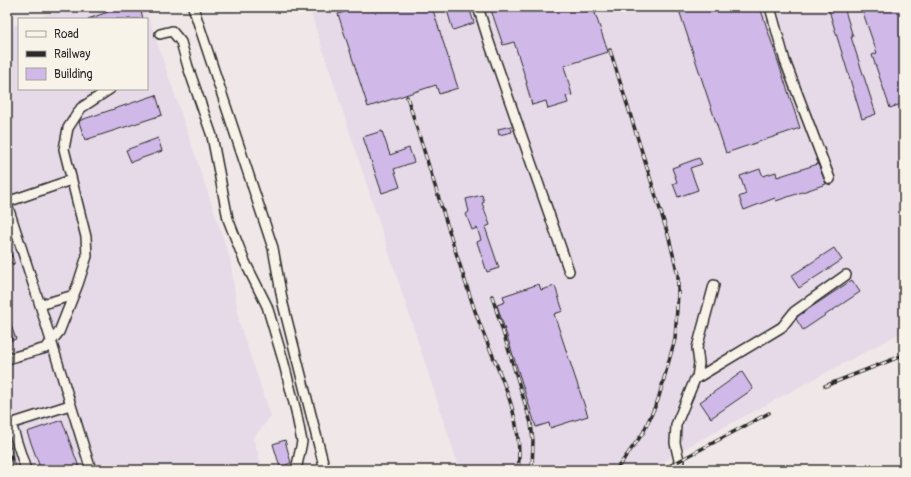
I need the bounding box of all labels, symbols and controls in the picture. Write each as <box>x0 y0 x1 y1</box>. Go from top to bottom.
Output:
legend <box>18 18 148 90</box>
text: Road <box>54 27 79 42</box>
text: Railway <box>54 47 90 62</box>
text: Building <box>54 67 93 82</box>

